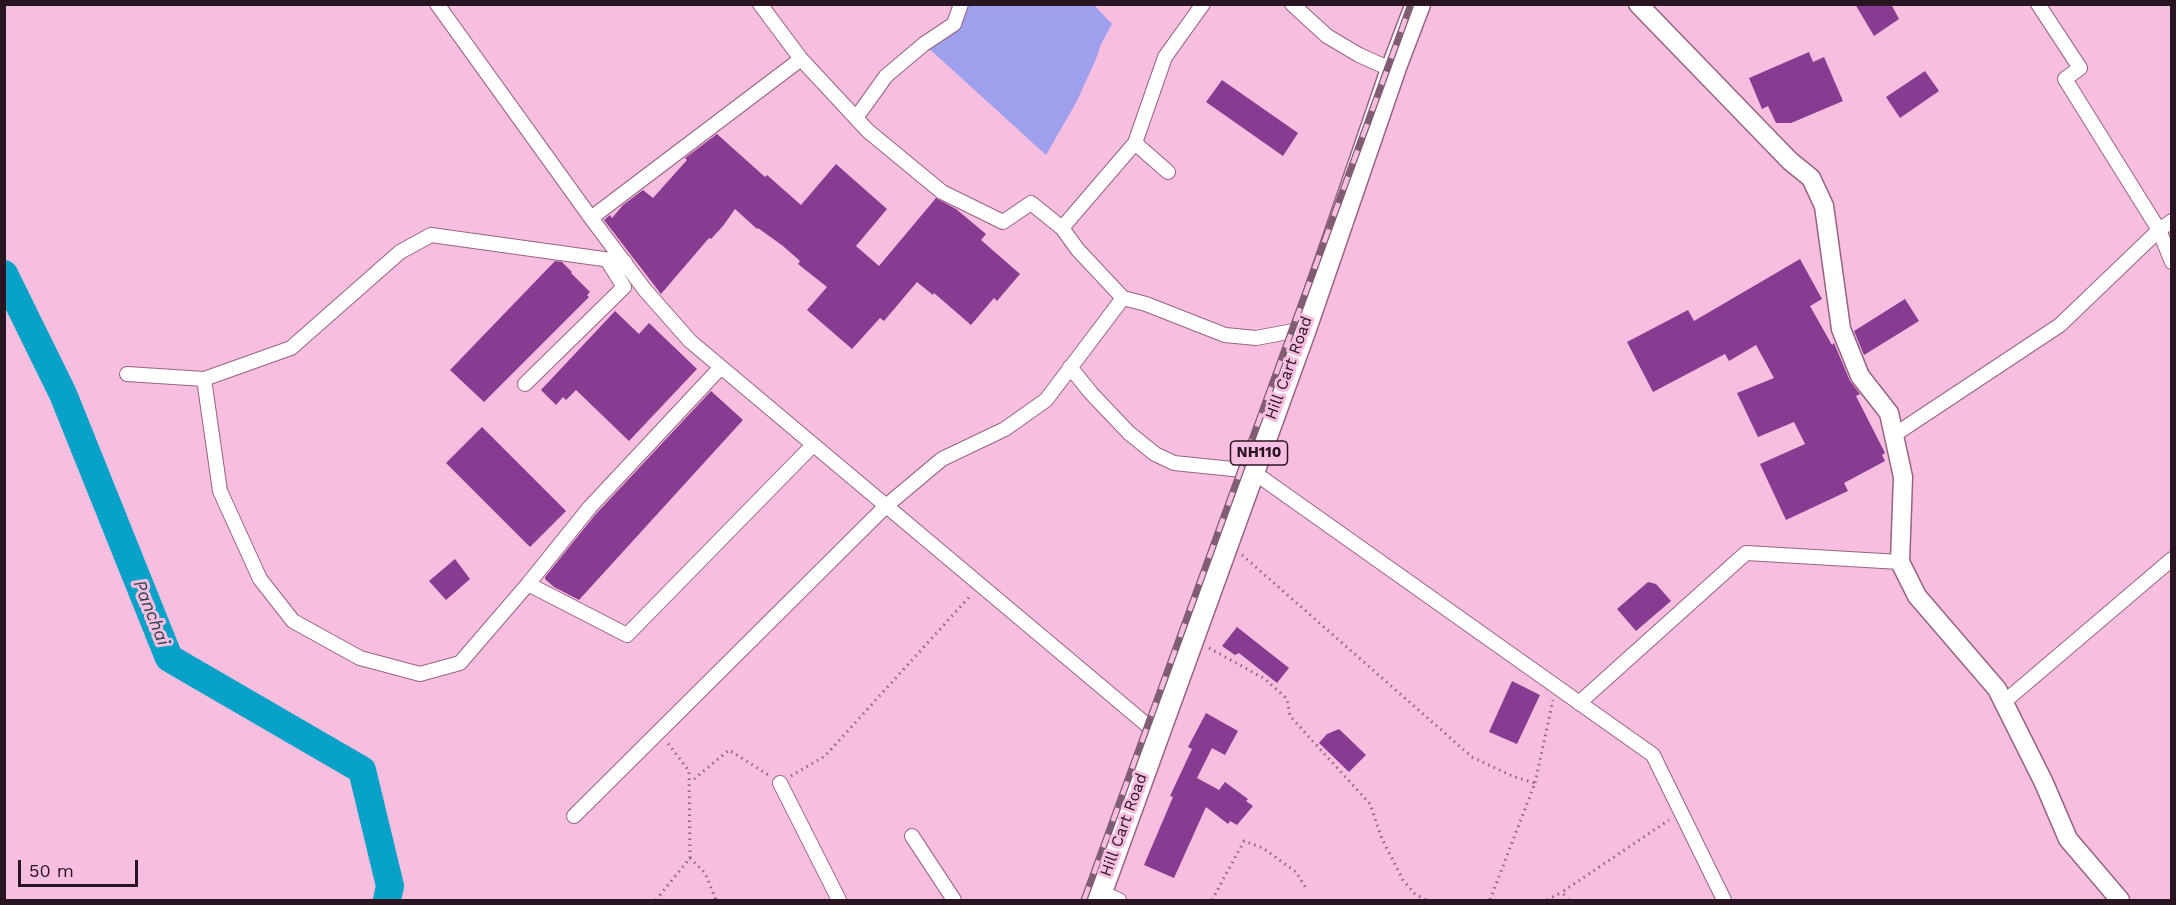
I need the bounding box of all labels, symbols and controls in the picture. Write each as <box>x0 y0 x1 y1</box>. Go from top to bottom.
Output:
street label: Hill Cart Road <box>1261 314 1317 422</box>
road number: NH110 <box>1230 441 1288 465</box>
water label: Panchai <box>128 577 174 649</box>
street label: Hill Cart Road <box>1096 771 1152 879</box>
scale bar <box>21 848 141 886</box>
text: 50 m <box>29 860 74 881</box>

